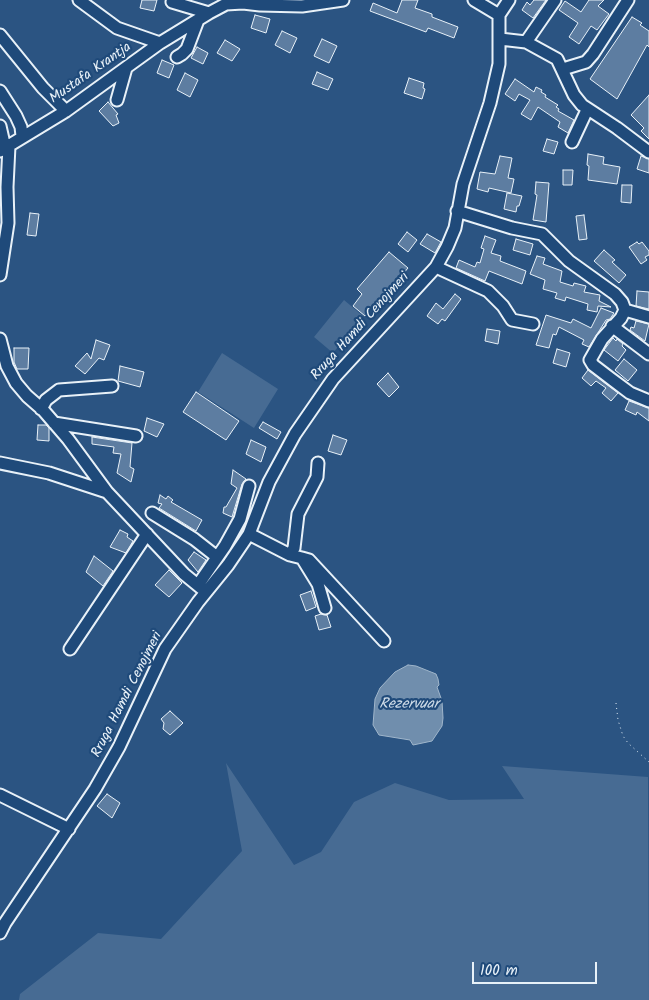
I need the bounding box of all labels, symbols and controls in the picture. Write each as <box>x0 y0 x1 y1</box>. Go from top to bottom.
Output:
street label: Mustafa Krantja <box>47 40 135 108</box>
street label: Rruga Hamdi Cenojmeri <box>308 270 414 384</box>
street label: Rruga Hamdi Cenojmeri <box>89 629 167 761</box>
water label: Rezervuar <box>379 696 439 714</box>
scale bar <box>474 952 599 984</box>
text: 100 m <box>480 959 518 983</box>

